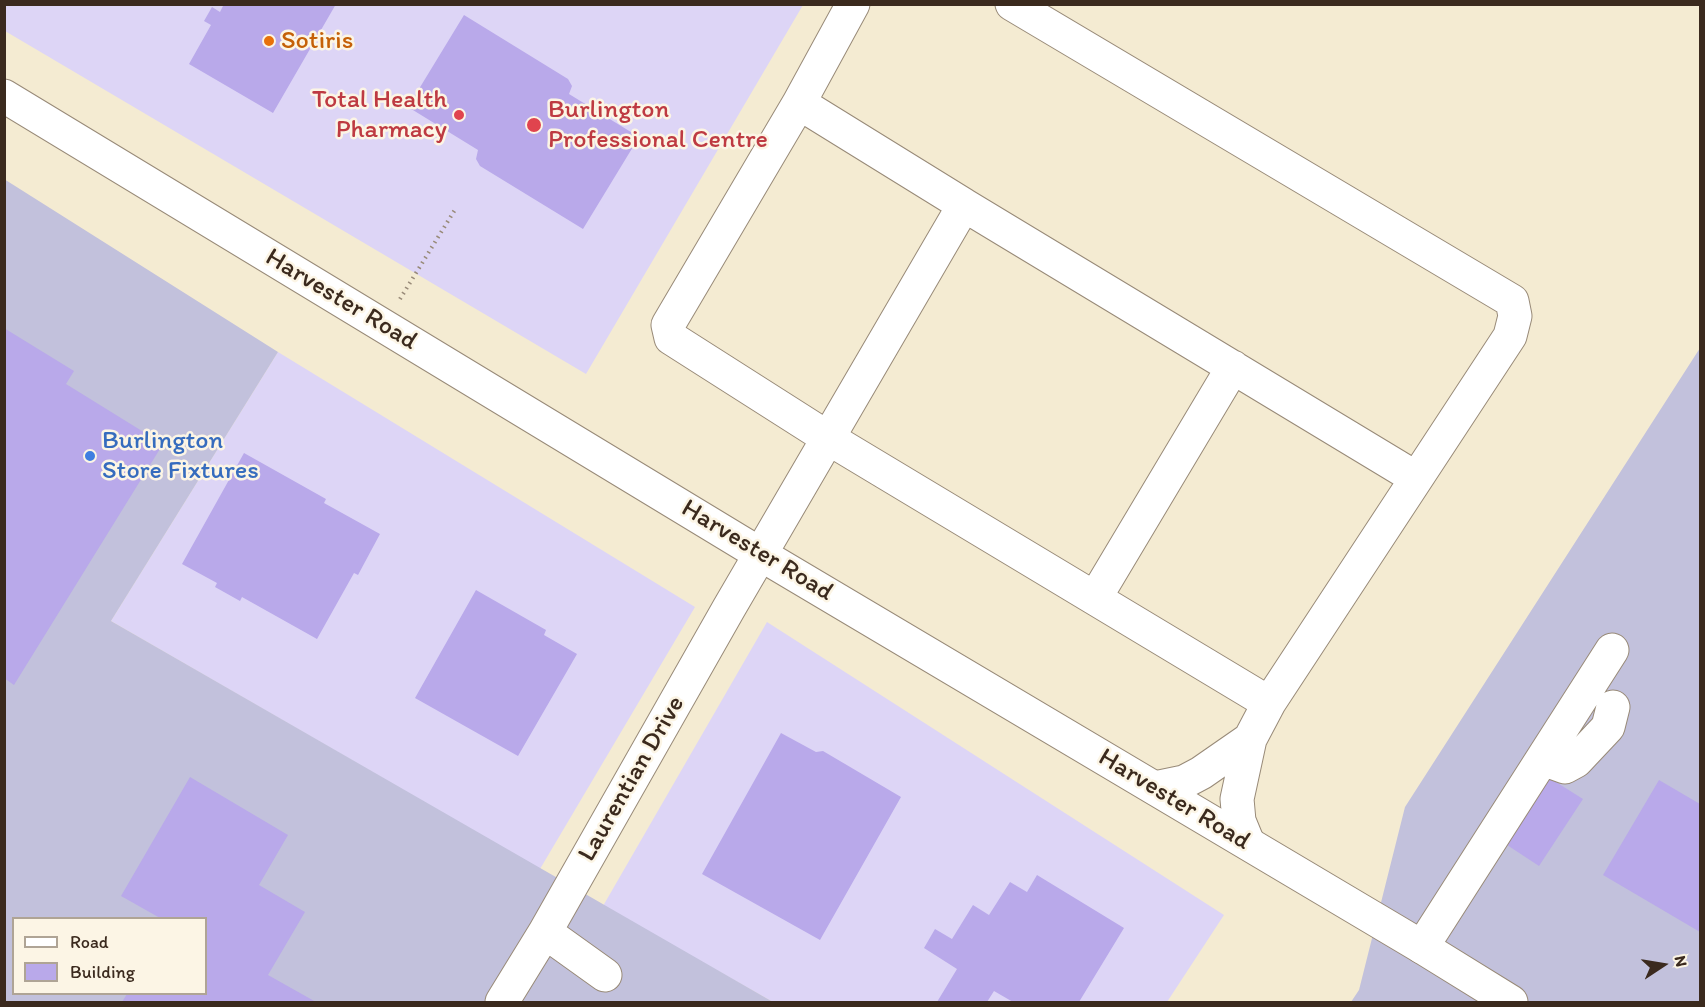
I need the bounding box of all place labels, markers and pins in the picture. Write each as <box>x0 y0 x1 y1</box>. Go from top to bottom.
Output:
place label: Sotiris <box>281 25 353 57</box>
marker: Sotiris <box>262 34 276 48</box>
place label: Total Health Pharmacy <box>312 84 447 146</box>
place label: Burlington Professional Centre <box>548 94 768 156</box>
marker: Total Health Pharmacy <box>452 108 466 122</box>
marker: Burlington Professional Centre <box>525 116 543 134</box>
place label: Burlington Store Fixtures <box>102 425 259 486</box>
marker: Burlington Store Fixtures <box>83 449 97 463</box>

